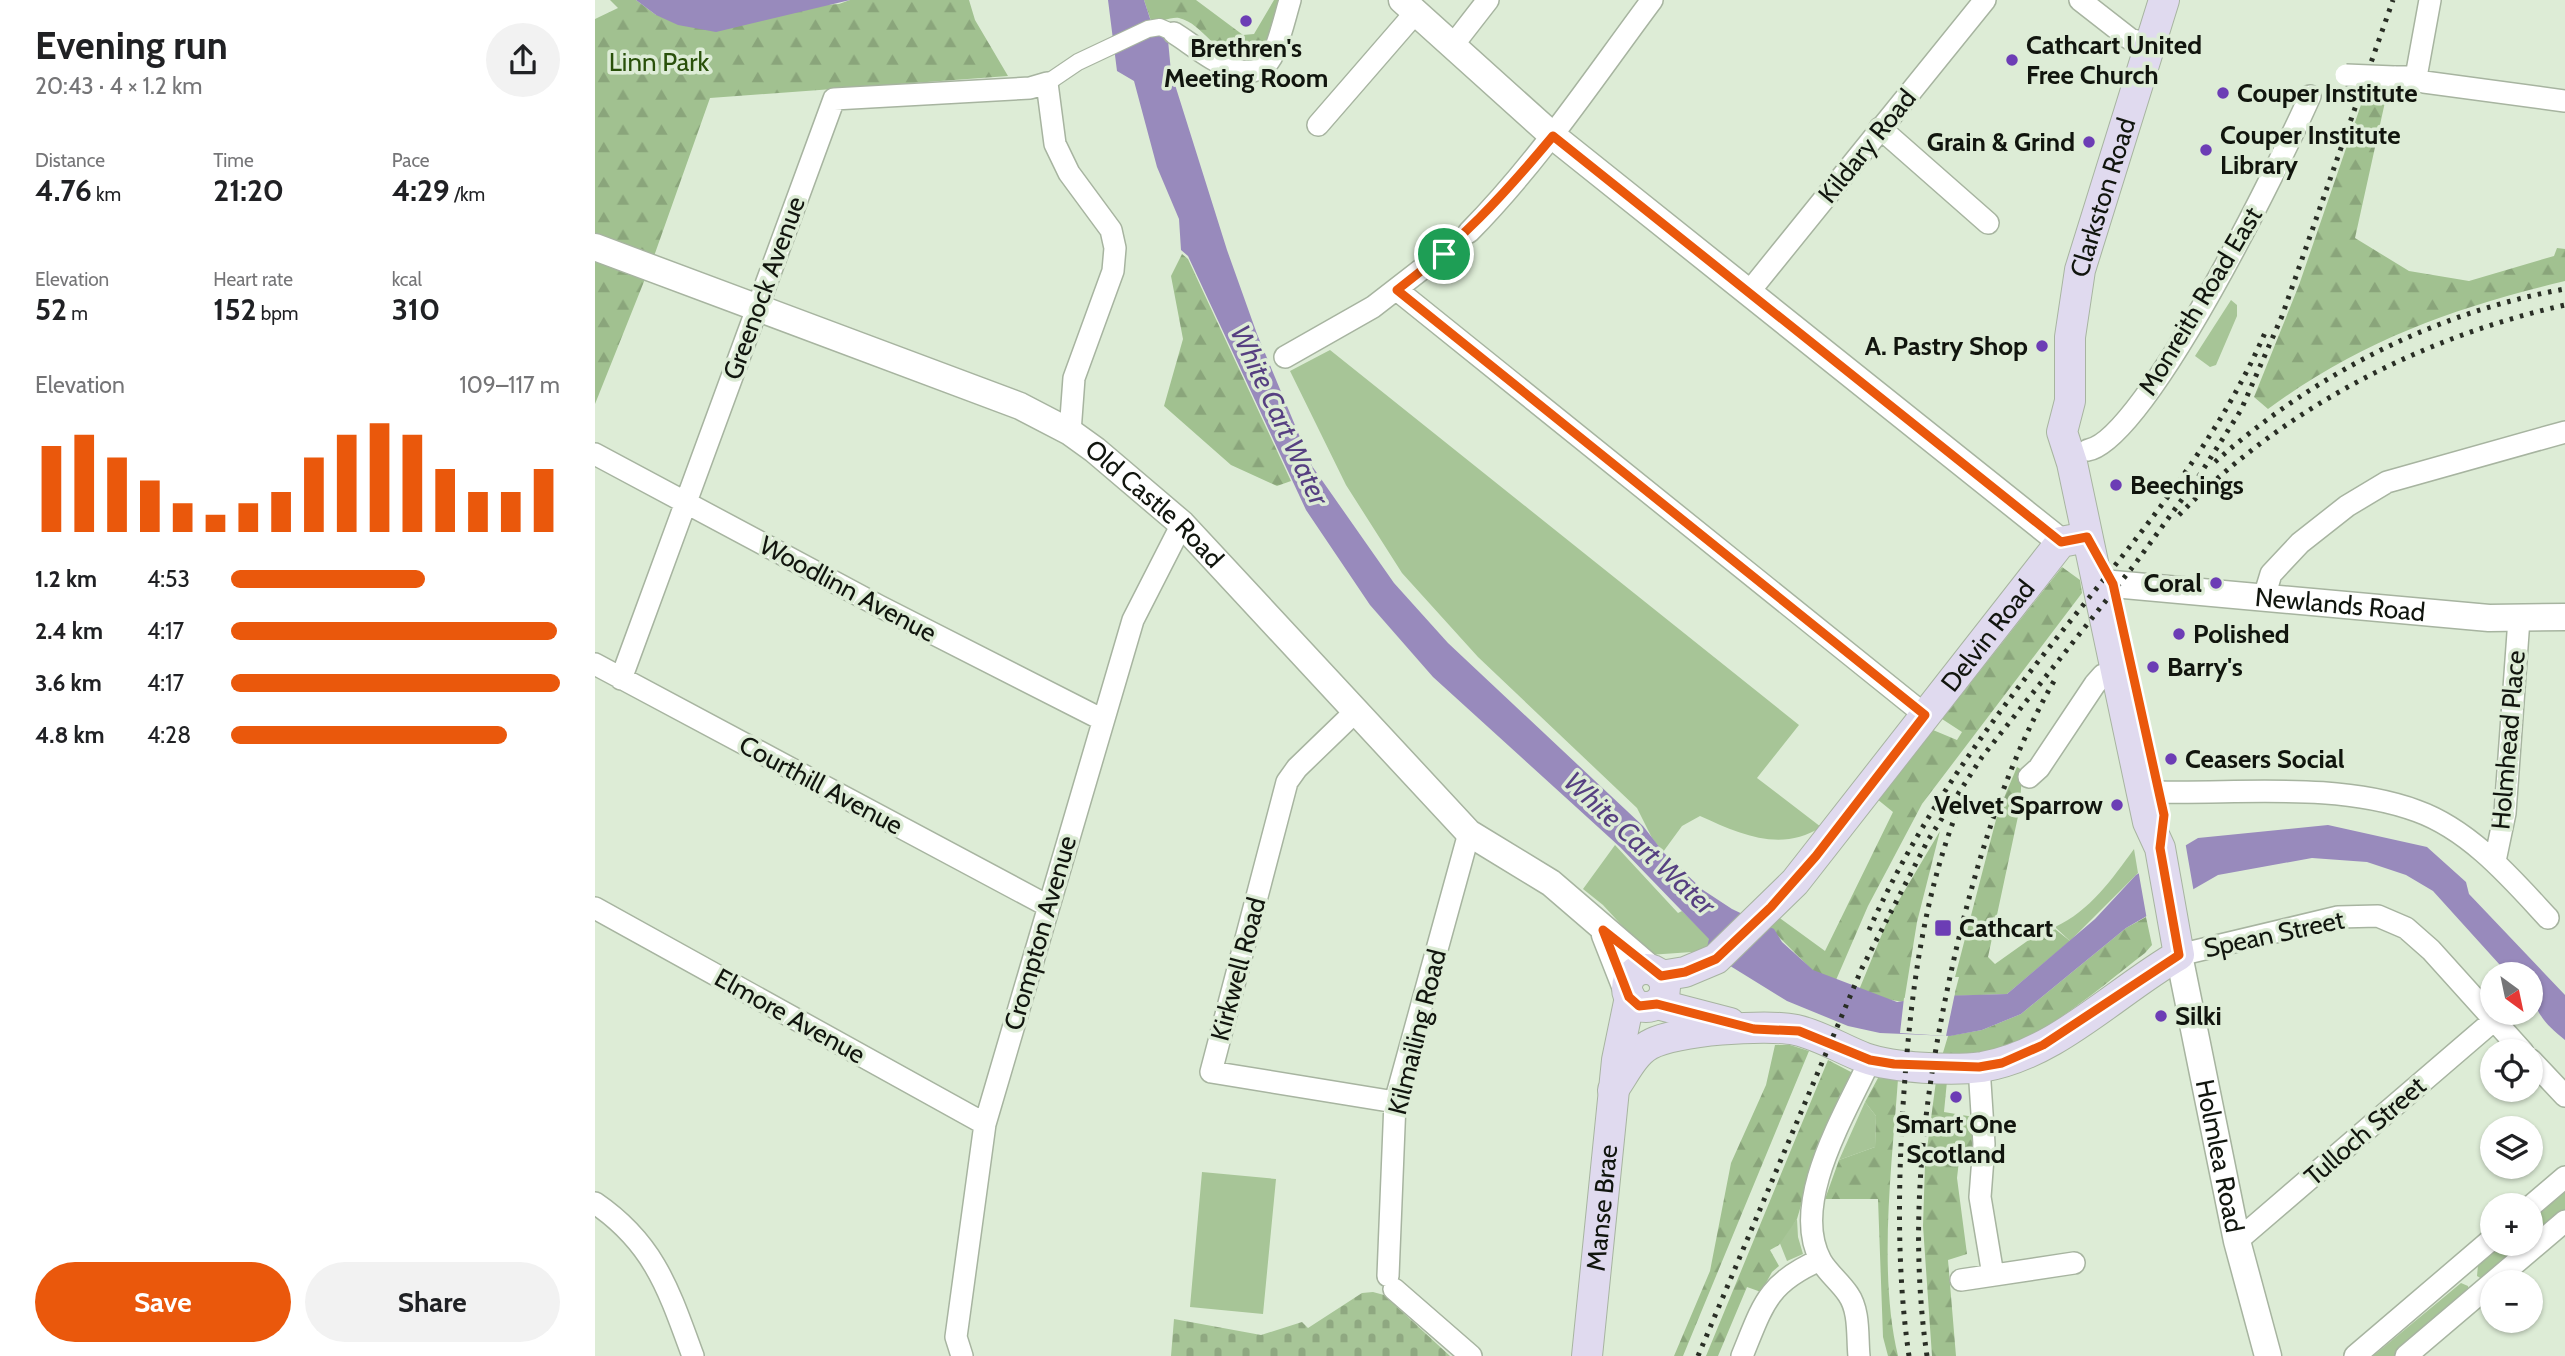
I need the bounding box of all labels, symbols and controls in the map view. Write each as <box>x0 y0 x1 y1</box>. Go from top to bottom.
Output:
marker: Brethren's Meeting Room <box>1238 13 1254 29</box>
text: Evening run <box>35 22 228 69</box>
button: share <box>486 23 560 97</box>
place label: Cathcart United Free Church <box>2026 29 2202 91</box>
place label: Brethren's Meeting Room <box>1164 32 1328 94</box>
park label: Linn Park <box>609 46 710 78</box>
marker: Cathcart United Free Church <box>2004 52 2020 68</box>
text: 20:43 · 4 × 1.2 km <box>35 72 202 100</box>
place label: Couper Institute <box>2237 77 2418 109</box>
street label: Kildary Road <box>1811 83 1923 209</box>
marker: Couper Institute <box>2215 85 2231 101</box>
street label: Clarkston Road <box>2063 114 2142 281</box>
place label: Couper Institute Library <box>2220 119 2401 181</box>
place label: Grain & Grind <box>1927 126 2075 158</box>
marker: Grain & Grind <box>2081 134 2097 150</box>
marker: Couper Institute Library <box>2198 142 2214 158</box>
text: Distance <box>35 149 105 172</box>
text: Time <box>213 149 254 172</box>
text: Pace <box>392 149 430 172</box>
text: 4.76 <box>35 172 92 209</box>
text: 21:20 <box>213 172 284 209</box>
text: 4:29 <box>392 172 450 209</box>
text: km <box>92 183 121 206</box>
text: /km <box>450 183 485 206</box>
street label: Greenock Avenue <box>716 192 812 384</box>
street label: Monreith Road East <box>2131 201 2269 401</box>
pin <box>1414 224 1474 284</box>
icon: arrive <box>1425 235 1463 273</box>
text: Elevation <box>35 268 109 291</box>
text: Heart rate <box>213 268 293 291</box>
text: kcal <box>392 268 422 291</box>
text: 52 <box>35 291 67 328</box>
text: 152 <box>213 291 256 328</box>
text: 310 <box>392 291 440 328</box>
text: m <box>67 302 88 325</box>
text: bpm <box>256 302 298 325</box>
water label: White Cart Water <box>1223 320 1337 512</box>
place label: A. Pastry Shop <box>1865 330 2028 362</box>
marker: A. Pastry Shop <box>2034 338 2050 354</box>
text: Elevation <box>35 371 125 399</box>
text: 109–117 m <box>459 371 560 399</box>
street label: Old Castle Road <box>1079 433 1230 574</box>
place label: Beechings <box>2130 469 2244 501</box>
marker: Beechings <box>2108 477 2124 493</box>
street label: Woodlinn Avenue <box>754 529 942 649</box>
text: 1.2 km <box>35 565 97 593</box>
text: 4:53 <box>147 565 190 593</box>
place label: Coral <box>2143 567 2202 599</box>
street label: Delvin Road <box>1934 573 2041 698</box>
marker: Coral <box>2208 575 2224 591</box>
street label: Newlands Road <box>2254 581 2427 628</box>
text: 2.4 km <box>35 617 103 645</box>
text: 4:17 <box>147 617 184 645</box>
place label: Polished <box>2193 618 2290 650</box>
marker: Polished <box>2171 626 2187 642</box>
street label: Holmhead Place <box>2484 649 2532 831</box>
place label: Barry's <box>2167 651 2243 683</box>
marker: Barry's <box>2145 659 2161 675</box>
text: 3.6 km <box>35 669 102 697</box>
text: 4:17 <box>147 669 184 697</box>
text: 4.8 km <box>35 721 105 749</box>
text: 4:28 <box>147 721 191 749</box>
street label: Courthill Avenue <box>734 728 908 842</box>
place label: Ceasers Social <box>2185 743 2345 775</box>
marker: Ceasers Social <box>2163 751 2179 767</box>
water label: White Cart Water <box>1557 764 1724 923</box>
place label: Velvet Sparrow <box>1934 789 2103 821</box>
marker: Velvet Sparrow <box>2109 797 2125 813</box>
street label: Crompton Avenue <box>997 832 1083 1034</box>
street label: Kirkwell Road <box>1203 894 1273 1044</box>
street label: Spean Street <box>2201 903 2347 964</box>
place label: Cathcart <box>1959 912 2053 944</box>
marker: Cathcart <box>1933 918 1953 938</box>
street label: Kilmailing Road <box>1381 946 1453 1118</box>
street label: Elmore Avenue <box>709 961 871 1071</box>
north arrow <box>2480 962 2543 1026</box>
map controls <box>2480 962 2543 1333</box>
place label: Silki <box>2175 1000 2222 1032</box>
marker: Silki <box>2153 1008 2169 1024</box>
button: locate <box>2480 1039 2543 1102</box>
street label: Tulloch Street <box>2298 1069 2432 1192</box>
street label: Holmlea Road <box>2189 1077 2251 1235</box>
marker: Smart One Scotland <box>1948 1089 1964 1105</box>
place label: Smart One Scotland <box>1895 1108 2017 1170</box>
button: layers <box>2480 1116 2543 1179</box>
street label: Manse Brae <box>1580 1143 1624 1273</box>
button: + <box>2480 1193 2543 1256</box>
button: Save <box>35 1262 291 1342</box>
button: Share <box>305 1262 560 1342</box>
button: − <box>2480 1270 2543 1333</box>

